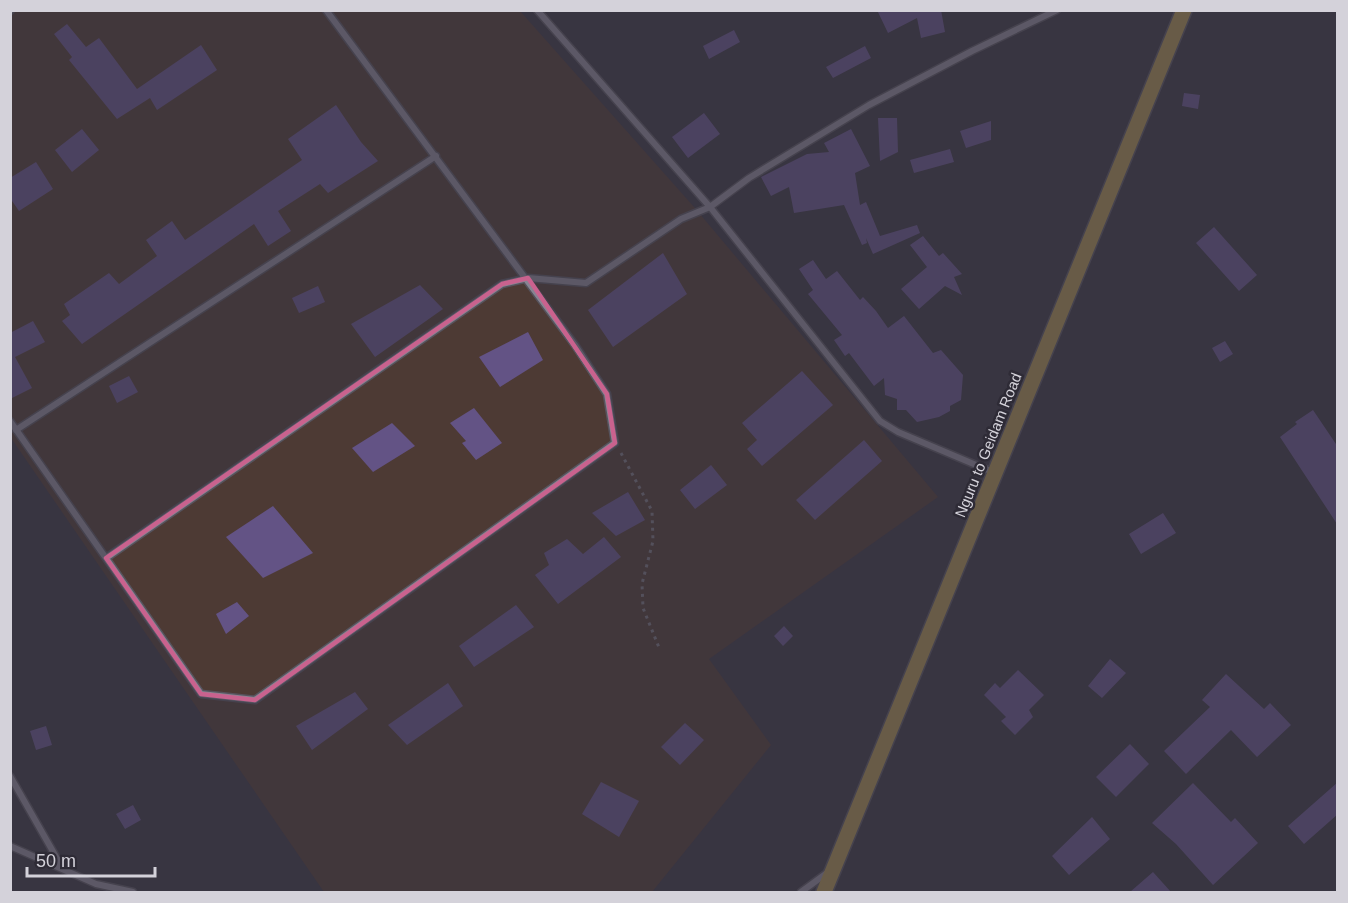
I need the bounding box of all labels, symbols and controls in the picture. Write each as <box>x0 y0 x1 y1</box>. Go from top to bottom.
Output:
street label: Nguru to Geidam Road <box>951 370 1025 520</box>
scale bar <box>27 840 154 878</box>
text: 50 m <box>36 851 76 871</box>

